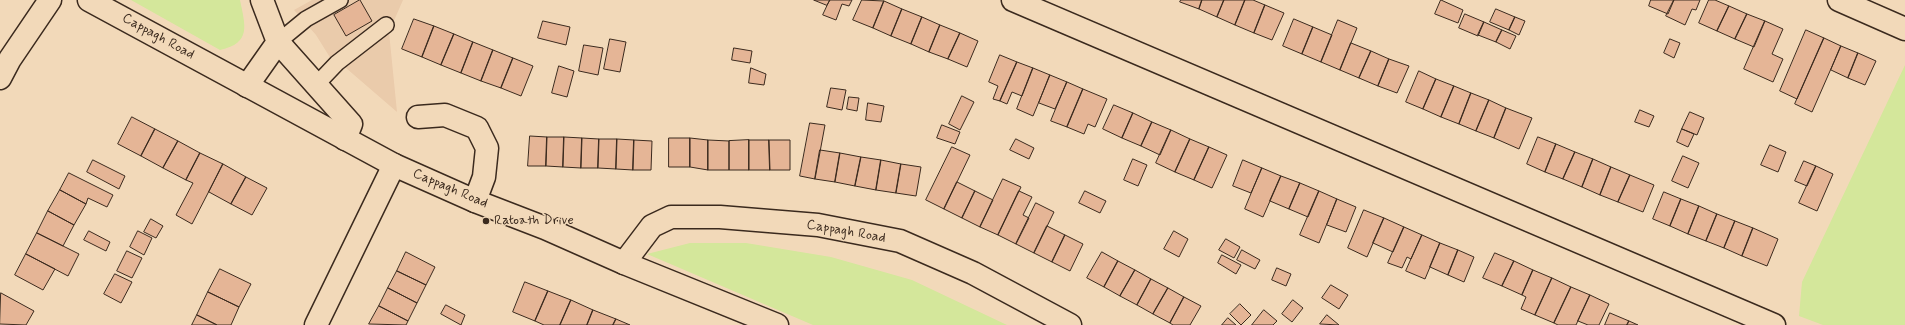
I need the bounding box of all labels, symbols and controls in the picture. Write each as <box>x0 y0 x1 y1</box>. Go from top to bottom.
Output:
street label: Cappagh Road <box>119 10 197 64</box>
street label: Cappagh Road <box>410 166 490 212</box>
place label: Ratoath Drive <box>494 213 574 229</box>
marker: Ratoath Drive <box>481 216 491 226</box>
street label: Cappagh Road <box>805 217 887 247</box>

